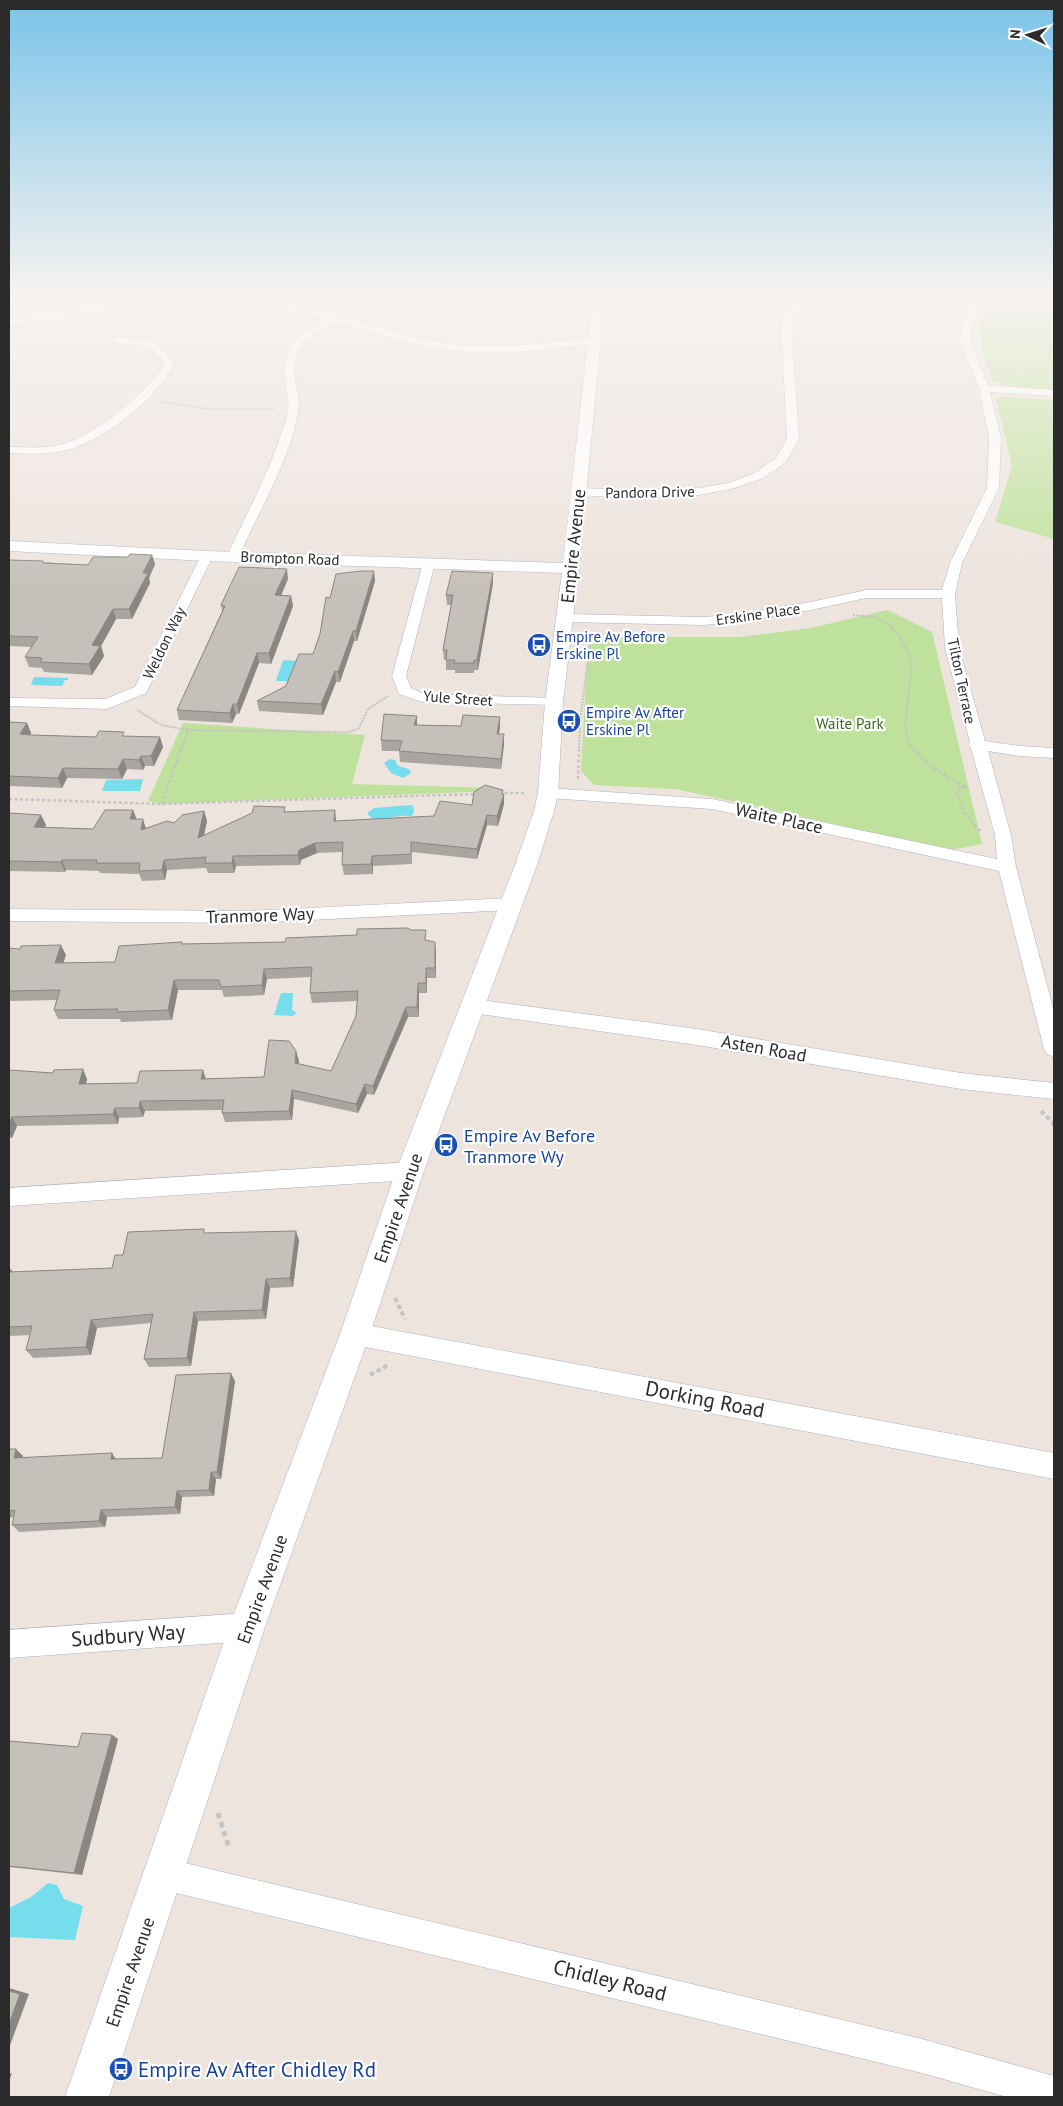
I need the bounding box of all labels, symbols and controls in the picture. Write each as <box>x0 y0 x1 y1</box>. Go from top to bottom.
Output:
north arrow <box>1003 10 1053 60</box>
text: N <box>1006 29 1024 39</box>
street label: Pandora Drive <box>605 482 695 502</box>
street label: Empire Avenue <box>556 488 590 604</box>
street label: Brompton Road <box>240 547 340 569</box>
street label: Erskine Place <box>715 599 801 629</box>
street label: Weldon Way <box>138 604 190 682</box>
place label: Empire Av Before Erskine Pl <box>556 627 665 663</box>
bus stop icon: Empire Av Before Erskine Pl <box>526 632 552 658</box>
street label: Tilton Terrace <box>944 636 980 726</box>
street label: Yule Street <box>423 686 493 710</box>
place label: Empire Av After Erskine Pl <box>586 703 684 739</box>
bus stop icon: Empire Av After Erskine Pl <box>556 708 582 734</box>
park label: Waite Park <box>816 714 885 733</box>
street label: Waite Place <box>733 798 825 838</box>
street label: Tranmore Way <box>205 902 315 928</box>
street label: Asten Road <box>720 1029 808 1067</box>
place label: Empire Av Before Tranmore Wy <box>464 1124 595 1168</box>
bus stop icon: Empire Av Before Tranmore Wy <box>433 1132 459 1158</box>
street label: Empire Avenue <box>368 1150 428 1266</box>
street label: Dorking Road <box>643 1374 767 1424</box>
street label: Empire Avenue <box>232 1531 292 1647</box>
street label: Sudbury Way <box>70 1618 186 1652</box>
street label: Empire Avenue <box>100 1914 160 2030</box>
street label: Chidley Road <box>551 1953 669 2007</box>
bus stop icon: Empire Av After Chidley Rd <box>108 2056 134 2082</box>
place label: Empire Av After Chidley Rd <box>138 2056 376 2083</box>

